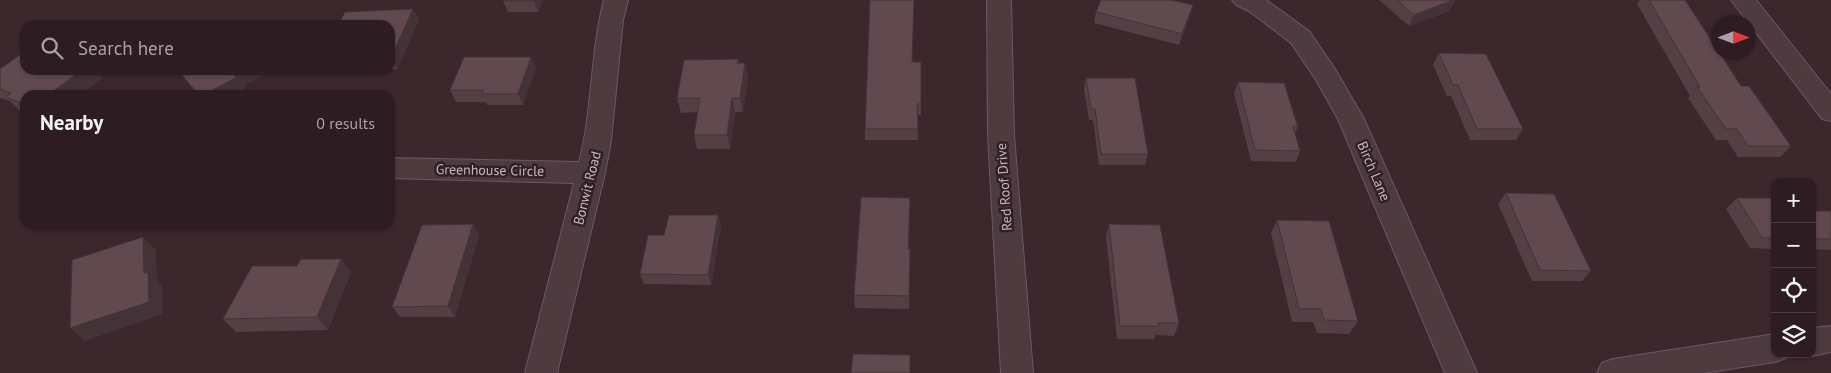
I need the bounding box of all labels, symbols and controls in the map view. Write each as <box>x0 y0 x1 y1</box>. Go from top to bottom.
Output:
north arrow <box>1711 15 1756 60</box>
search box <box>20 20 395 75</box>
icon: search <box>38 34 66 62</box>
text: Search here <box>78 36 174 60</box>
text: Nearby <box>40 109 103 136</box>
text: 0 results <box>316 113 375 133</box>
street label: Birch Lane <box>1353 138 1395 204</box>
street label: Red Roof Drive <box>992 142 1016 232</box>
street label: Bonwit Road <box>569 149 605 227</box>
street label: Greenhouse Circle <box>436 160 544 180</box>
map controls <box>1771 178 1816 358</box>
button: + <box>1771 178 1816 223</box>
button: − <box>1771 223 1816 268</box>
button: locate <box>1771 268 1816 313</box>
button: layers <box>1771 313 1816 358</box>

